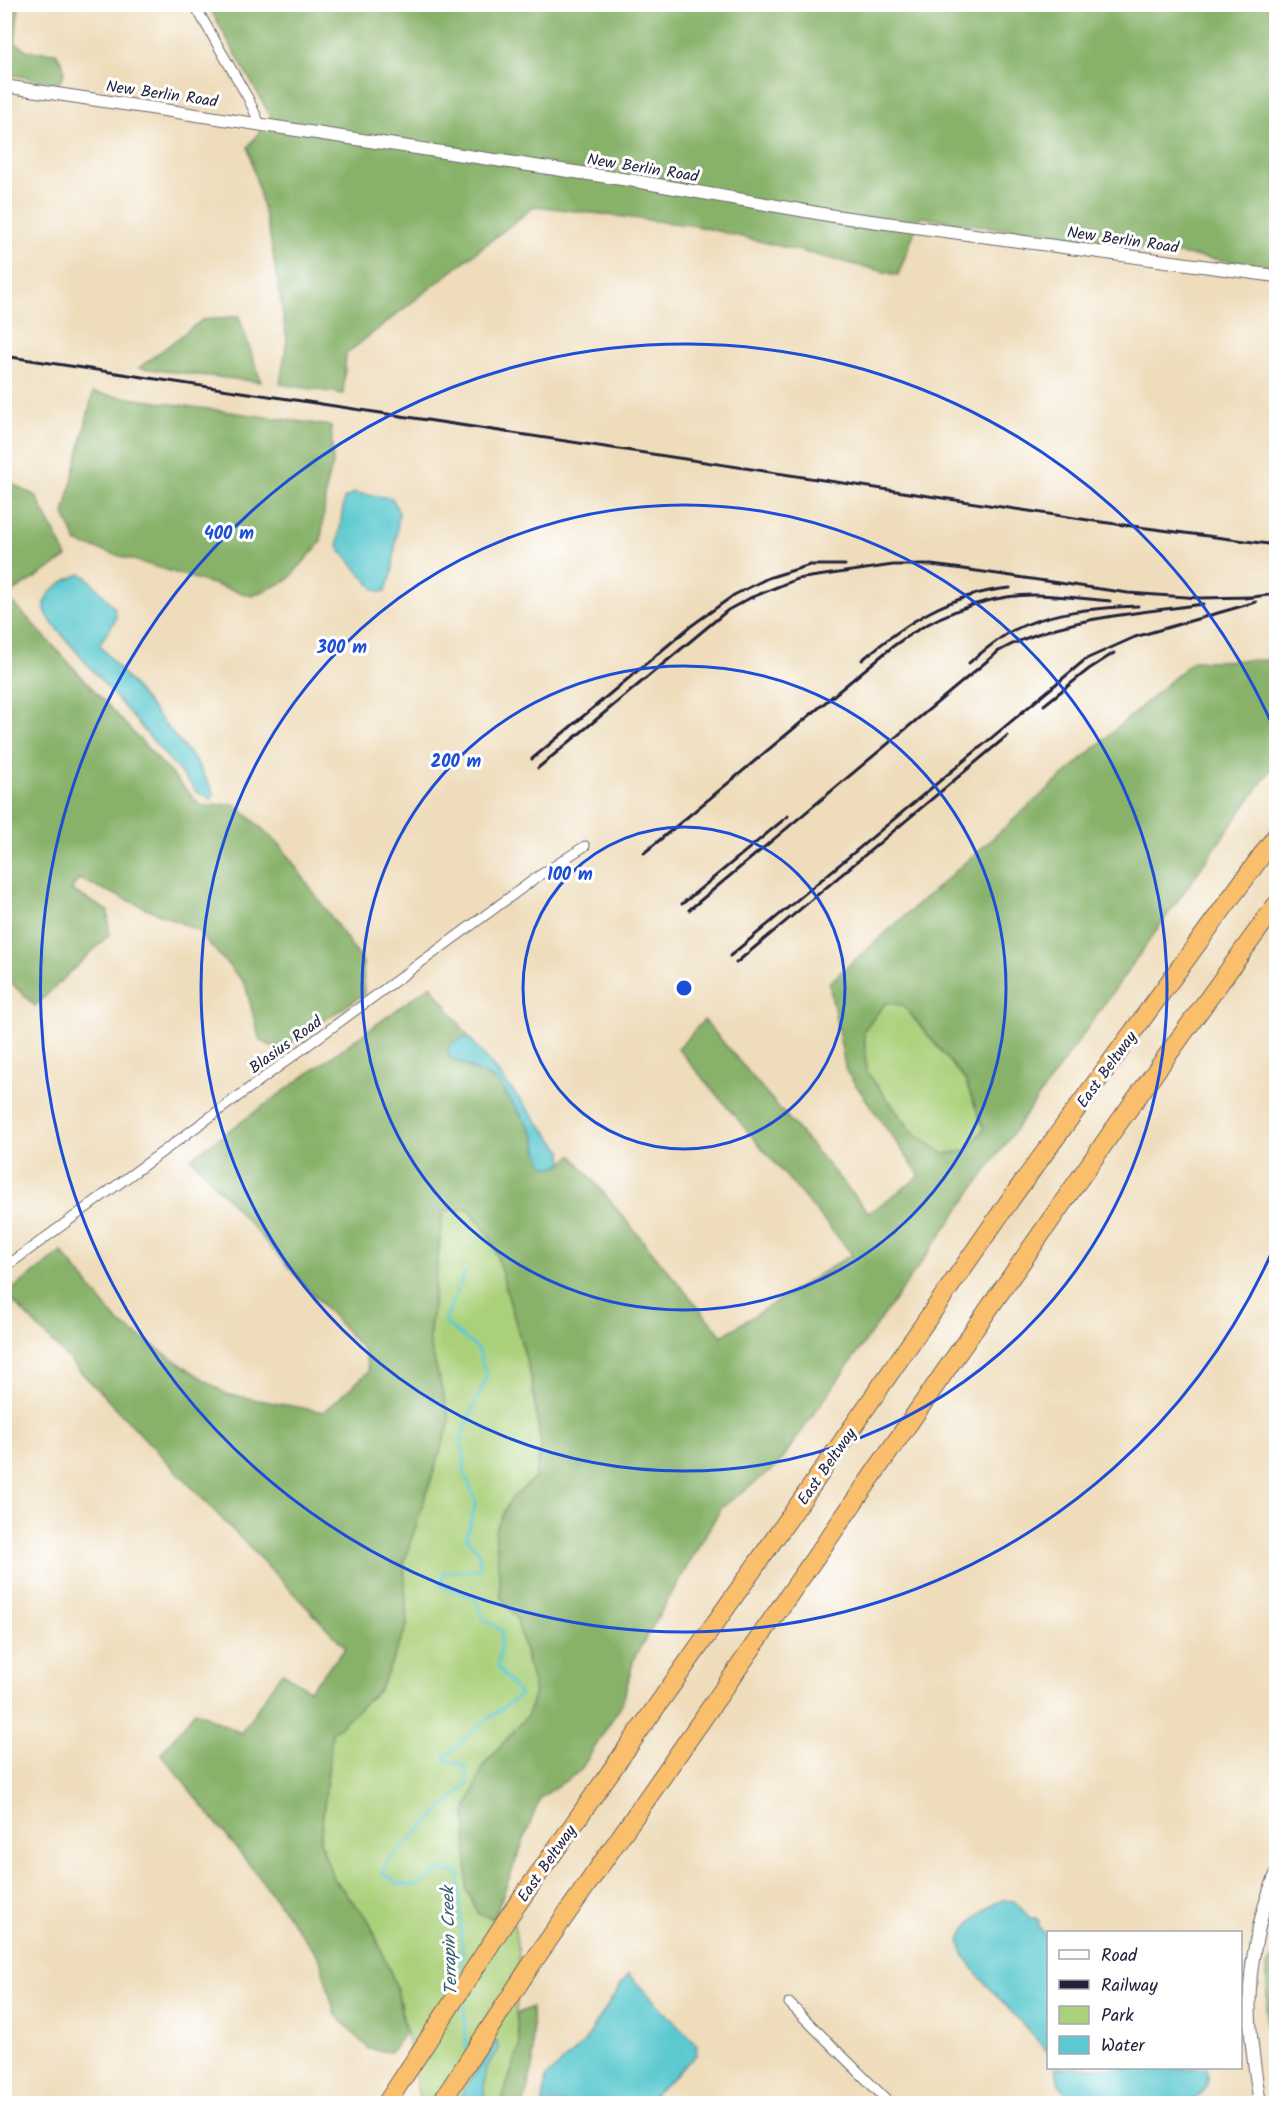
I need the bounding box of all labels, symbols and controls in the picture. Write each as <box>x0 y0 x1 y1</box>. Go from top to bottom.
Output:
street label: New Berlin Road <box>104 74 220 115</box>
street label: New Berlin Road <box>585 147 701 190</box>
street label: New Berlin Road <box>1065 220 1181 261</box>
text: 400 m <box>204 520 254 549</box>
text: 300 m <box>316 634 367 663</box>
text: 200 m <box>431 748 482 777</box>
text: 100 m <box>547 861 593 890</box>
centre of rings <box>674 978 694 998</box>
street label: Blasius Road <box>244 1009 329 1080</box>
street label: East Beltway <box>1071 1026 1144 1113</box>
street label: East Beltway <box>791 1423 863 1511</box>
street label: East Beltway <box>511 1820 583 1908</box>
water label: Terrapin Creek <box>434 1883 467 1996</box>
legend <box>1047 1931 1242 2069</box>
text: Road <box>1101 1942 1138 1971</box>
text: Railway <box>1101 1972 1158 2001</box>
text: Park <box>1101 2002 1134 2031</box>
text: Water <box>1101 2032 1146 2061</box>

